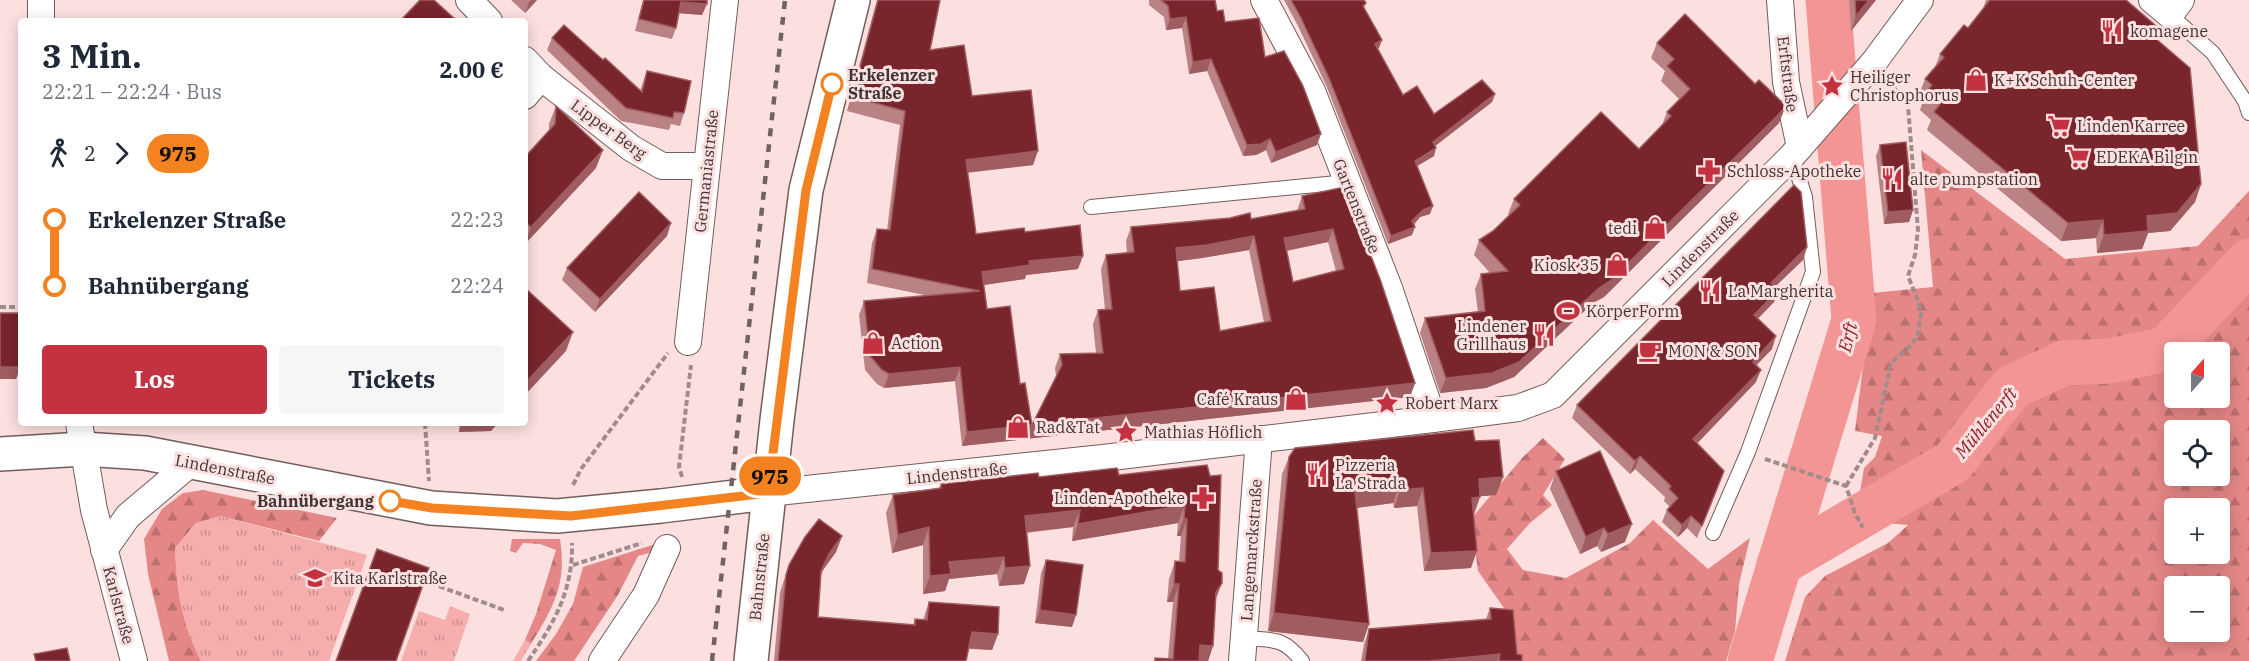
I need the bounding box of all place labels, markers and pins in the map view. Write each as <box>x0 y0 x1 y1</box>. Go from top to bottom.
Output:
restaurant icon: komagene <box>2099 18 2125 44</box>
place label: komagene <box>2130 21 2208 41</box>
place label: Erkelenzer Straße <box>848 65 935 103</box>
place label: Heiliger Christophorus <box>1850 67 1959 105</box>
shop icon: K+K Schuh-Center <box>1963 67 1989 93</box>
place label: K+K Schuh-Center <box>1994 70 2134 90</box>
marker: Erkelenzer Straße <box>821 73 843 95</box>
place icon: Heiliger Christophorus <box>1819 73 1845 99</box>
supermarket icon: Linden Karree <box>2046 113 2072 139</box>
place label: Linden Karree <box>2077 116 2185 136</box>
supermarket icon: EDEKA Bilgin <box>2065 144 2091 170</box>
place label: EDEKA Bilgin <box>2096 147 2198 167</box>
pharmacy icon: Schloss-Apotheke <box>1696 158 1722 184</box>
place label: Schloss-Apotheke <box>1727 161 1861 181</box>
restaurant icon: alte pumpstation <box>1879 166 1905 192</box>
place label: alte pumpstation <box>1910 169 2038 189</box>
shop icon: tedi <box>1642 215 1668 241</box>
place label: tedi <box>1608 218 1637 238</box>
shop icon: Kiosk 35 <box>1604 252 1630 278</box>
place label: Kiosk 35 <box>1534 255 1599 275</box>
restaurant icon: La Margherita <box>1697 278 1723 304</box>
place label: La Margherita <box>1728 281 1834 301</box>
sports icon: KörperForm <box>1555 298 1581 324</box>
place label: KörperForm <box>1586 301 1679 321</box>
place label: Lindener Grillhaus <box>1456 316 1526 354</box>
restaurant icon: Lindener Grillhaus <box>1531 322 1557 348</box>
shop icon: Action <box>860 330 886 356</box>
place label: Action <box>891 333 940 353</box>
cafe icon: MON & SON <box>1637 338 1663 364</box>
place label: MON & SON <box>1668 341 1758 361</box>
shop icon: Café Kraus <box>1283 386 1309 412</box>
place label: Café Kraus <box>1197 389 1278 409</box>
place icon: Robert Marx <box>1374 390 1400 416</box>
place label: Robert Marx <box>1405 393 1498 413</box>
shop icon: Rad&Tat <box>1005 414 1031 440</box>
place label: Rad&Tat <box>1036 417 1100 437</box>
place icon: Mathias Höflich <box>1113 419 1139 445</box>
place label: Mathias Höflich <box>1144 422 1262 442</box>
place label: Pizzeria La Strada <box>1335 455 1407 493</box>
restaurant icon: Pizzeria La Strada <box>1304 461 1330 487</box>
pharmacy icon: Linden-Apotheke <box>1190 485 1216 511</box>
place label: Linden-Apotheke <box>1054 488 1185 508</box>
marker: Bahnübergang <box>379 490 401 512</box>
place label: Bahnübergang <box>257 491 375 511</box>
school or university icon: Kita Karlstraße <box>302 565 328 591</box>
place label: Kita Karlstraße <box>333 568 447 588</box>

